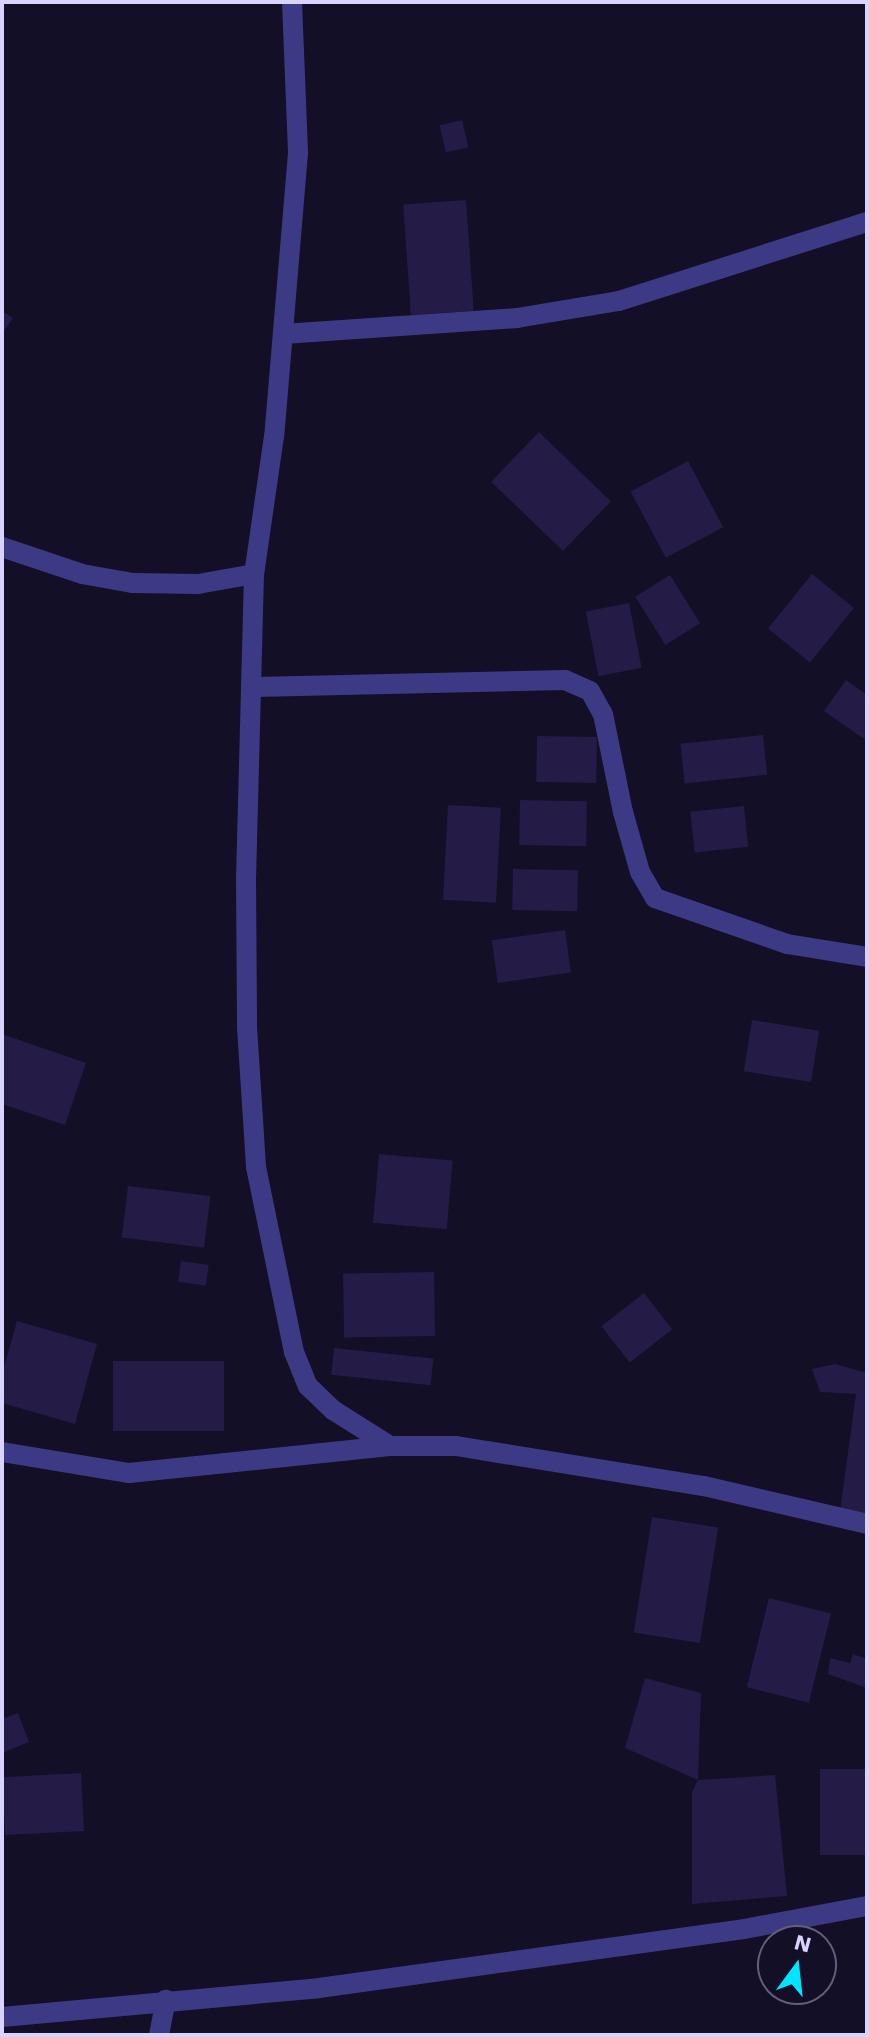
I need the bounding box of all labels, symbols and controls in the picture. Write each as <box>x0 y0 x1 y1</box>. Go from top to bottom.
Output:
north arrow <box>757 1925 837 2005</box>
text: N <box>792 1929 814 1957</box>

